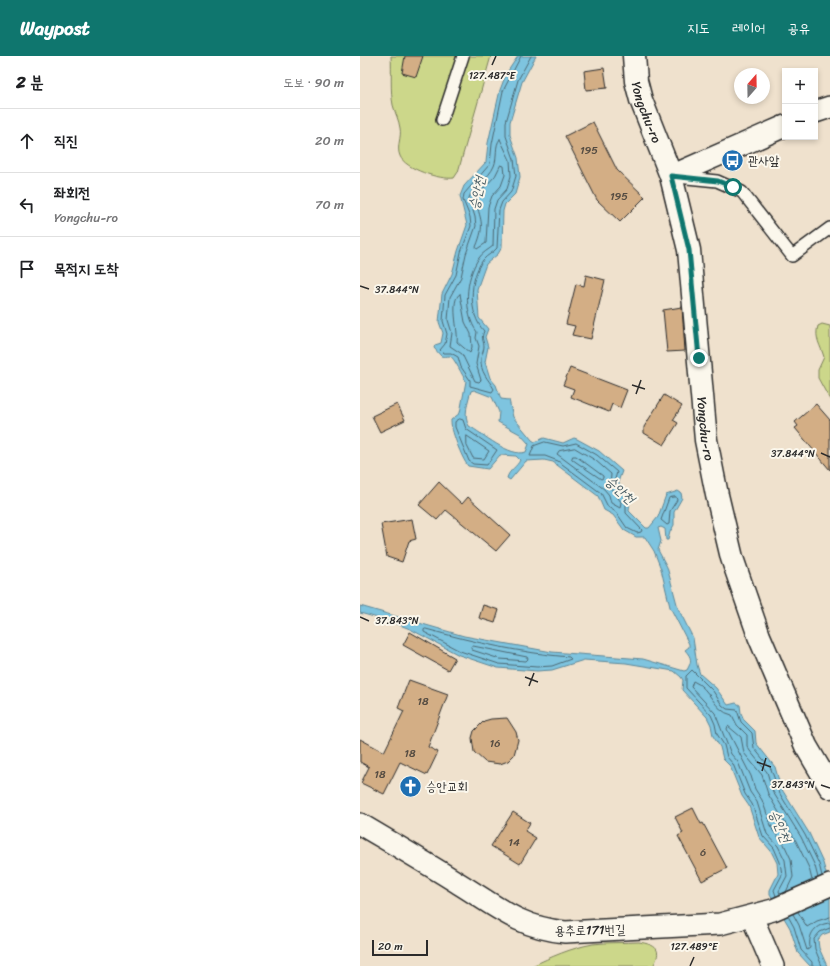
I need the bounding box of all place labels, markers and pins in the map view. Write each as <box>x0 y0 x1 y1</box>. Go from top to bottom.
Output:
bus stop icon: 관사앞 <box>719 147 745 173</box>
place label: 관사앞 <box>748 149 780 172</box>
church icon: 승안교회 <box>398 773 424 799</box>
place label: 승안교회 <box>426 775 468 798</box>

